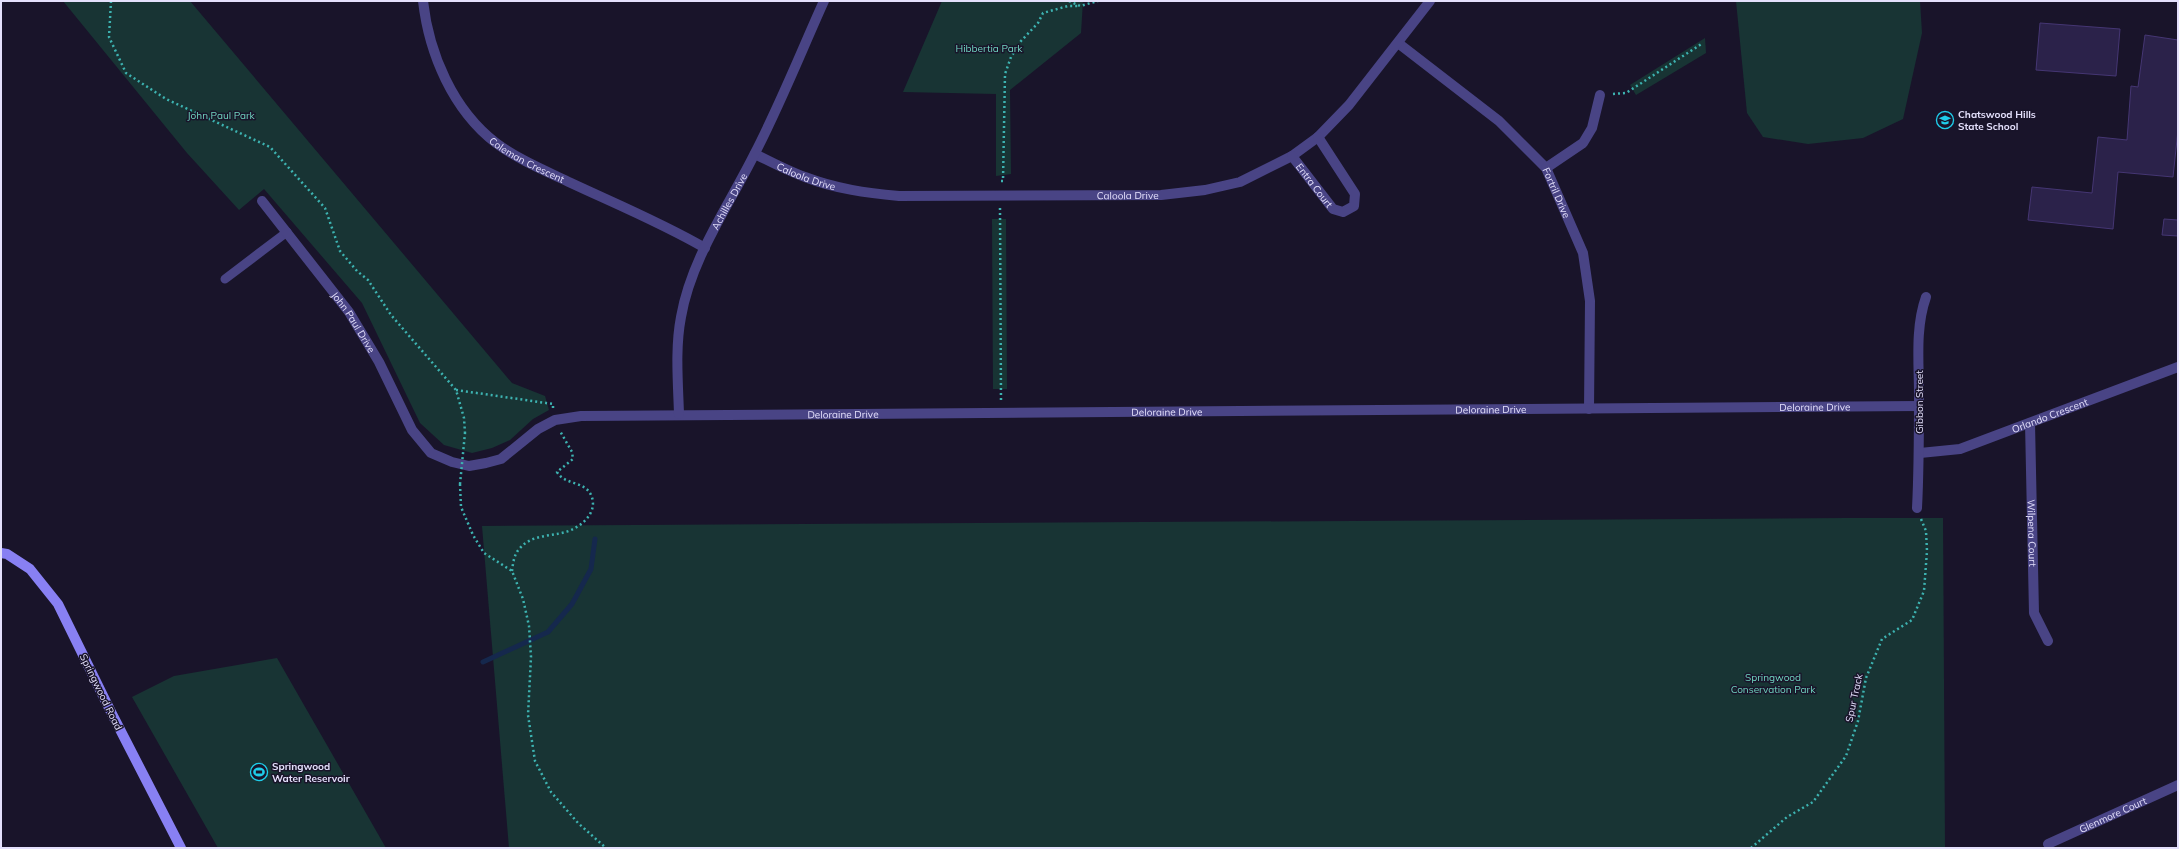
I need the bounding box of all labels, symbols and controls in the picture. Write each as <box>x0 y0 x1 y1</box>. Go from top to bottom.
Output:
park label: Hibbertia Park <box>956 42 1023 55</box>
place label: Chatswood Hills State School <box>1958 108 2036 133</box>
park label: John Paul Park <box>187 109 256 122</box>
school or university icon: Chatswood Hills State School <box>1935 110 1955 130</box>
street label: Coleman Crescent <box>487 134 567 186</box>
street label: Caloola Drive <box>775 159 837 193</box>
street label: Entra Court <box>1293 160 1336 211</box>
street label: Fortril Drive <box>1540 165 1573 220</box>
street label: Achilles Drive <box>708 171 750 232</box>
street label: Caloola Drive <box>1097 189 1159 202</box>
street label: John Paul Drive <box>329 289 378 355</box>
street label: Gibbon Street <box>1913 370 1926 434</box>
street label: Orlando Crescent <box>2010 395 2090 436</box>
street label: Deloraine Drive <box>1779 400 1851 414</box>
street label: Deloraine Drive <box>1455 402 1527 416</box>
street label: Deloraine Drive <box>1131 405 1203 418</box>
street label: Deloraine Drive <box>807 407 879 421</box>
street label: Wilpena Court <box>2025 499 2040 567</box>
street label: Springwood Road <box>77 652 125 732</box>
park label: Springwood Conservation Park <box>1731 671 1816 696</box>
street label: Spur Track <box>1843 672 1866 723</box>
place label: Springwood Water Reservoir <box>272 760 350 785</box>
sports icon: Springwood Water Reservoir <box>249 762 269 782</box>
street label: Glenmore Court <box>2077 794 2149 836</box>

